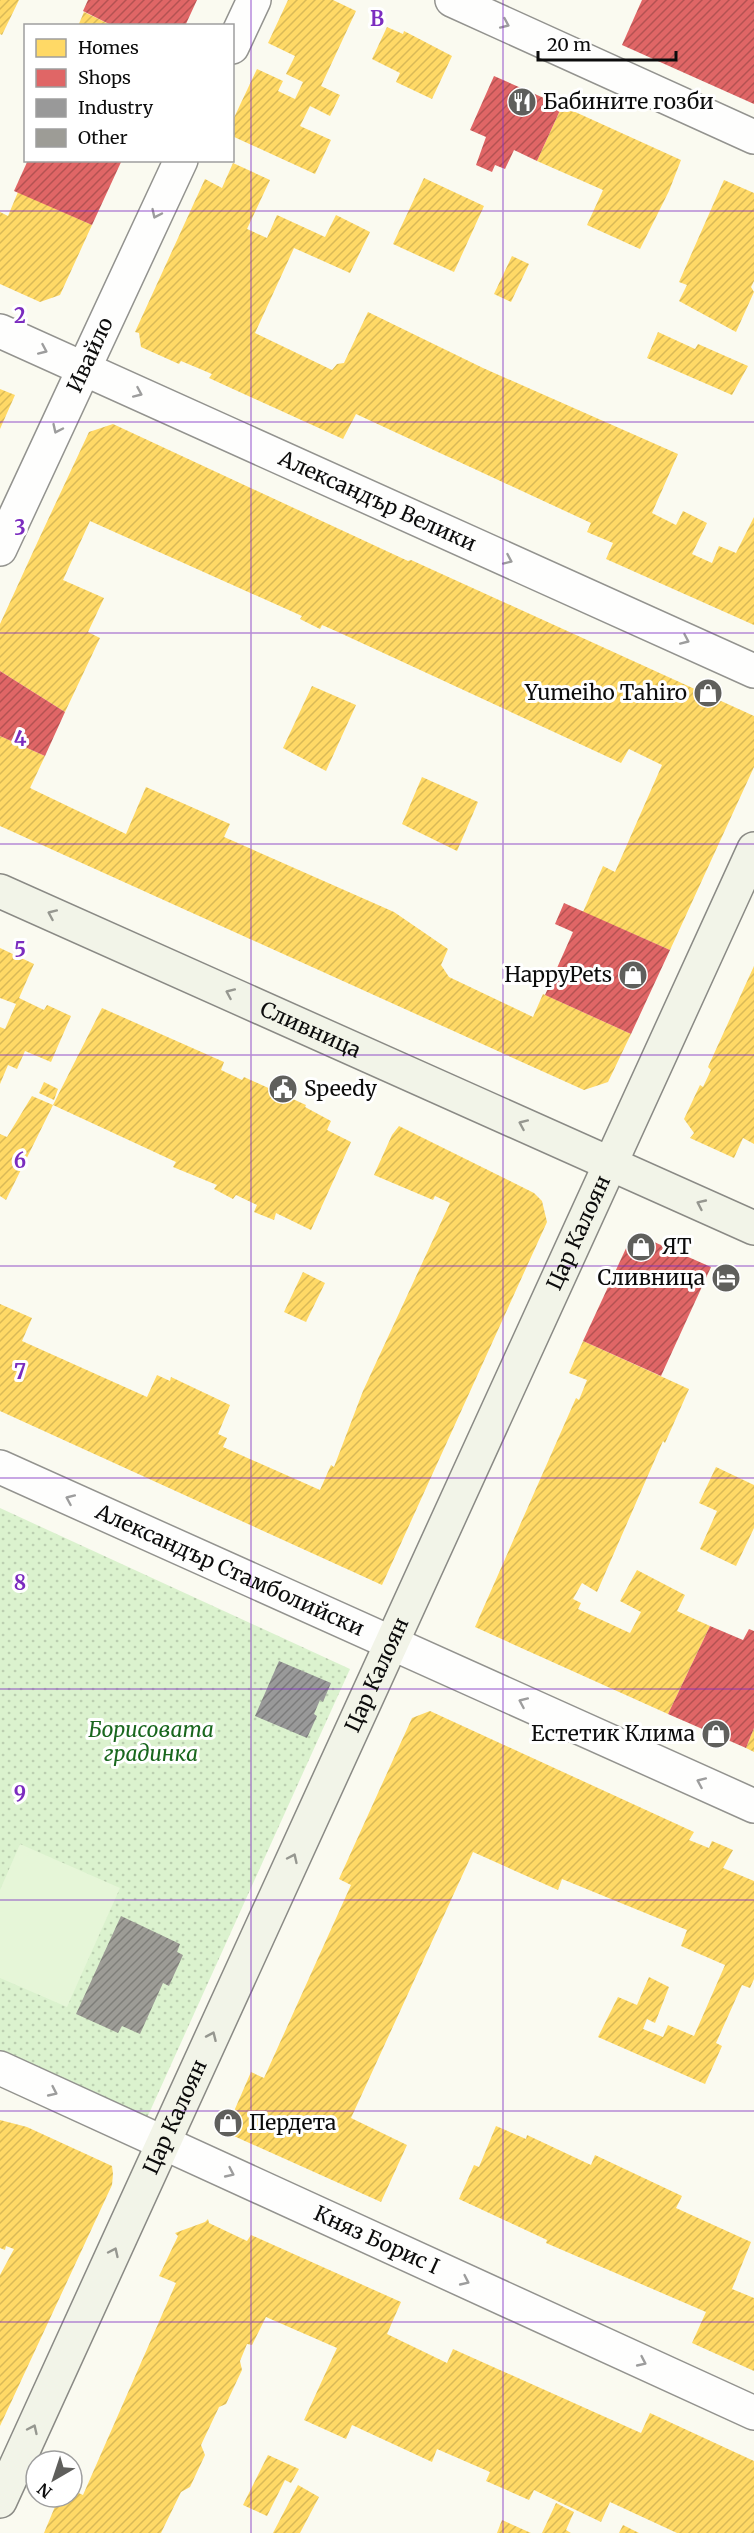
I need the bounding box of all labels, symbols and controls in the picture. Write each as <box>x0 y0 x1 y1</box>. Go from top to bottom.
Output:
text: B <box>370 6 384 31</box>
one-way arrow <box>499 17 510 29</box>
legend <box>24 24 234 162</box>
scale bar <box>538 24 676 62</box>
text: 20 m <box>547 33 591 56</box>
text: Homes <box>78 36 139 59</box>
text: Shops <box>78 66 131 89</box>
restaurant icon: Бабините гозби <box>506 86 538 118</box>
place label: Бабините гозби <box>543 88 714 115</box>
text: Industry <box>78 96 154 119</box>
text: Other <box>78 126 128 149</box>
one-way arrow <box>152 207 164 218</box>
text: 2 <box>14 303 26 328</box>
street label: Ивайло <box>61 313 119 397</box>
one-way arrow <box>36 343 47 355</box>
one-way arrow <box>132 386 143 398</box>
one-way arrow <box>52 422 64 433</box>
street label: Александър Велики <box>274 444 481 557</box>
text: 3 <box>14 515 26 540</box>
one-way arrow <box>501 553 512 565</box>
one-way arrow <box>679 633 690 645</box>
shop icon: Yumeiho Tahiro <box>692 677 724 709</box>
place label: Yumeiho Tahiro <box>524 679 687 706</box>
text: 4 <box>14 726 27 751</box>
one-way arrow <box>47 909 58 921</box>
text: 5 <box>14 937 26 962</box>
shop icon: HappyPets <box>617 959 649 991</box>
place label: HappyPets <box>504 961 612 988</box>
one-way arrow <box>225 988 236 1000</box>
street label: Сливница <box>256 995 365 1064</box>
public building icon: Speedy <box>267 1073 299 1105</box>
place label: Speedy <box>304 1075 378 1102</box>
one-way arrow <box>518 1119 529 1131</box>
text: 6 <box>14 1148 26 1173</box>
street label: Цар Калоян <box>540 1171 616 1294</box>
one-way arrow <box>696 1199 707 1211</box>
shop icon: ЯТ <box>625 1231 657 1263</box>
place label: ЯТ <box>662 1233 692 1260</box>
hotel icon: Сливница <box>710 1262 742 1294</box>
place label: Сливница <box>598 1264 705 1291</box>
text: 7 <box>14 1359 26 1384</box>
one-way arrow <box>65 1494 76 1506</box>
street label: Александър Стамболийски <box>91 1497 369 1642</box>
text: 8 <box>14 1570 26 1595</box>
street label: Цар Калоян <box>339 1613 414 1736</box>
one-way arrow <box>518 1698 529 1710</box>
park label: Борисовата градинка <box>88 1716 214 1767</box>
shop icon: Естетик Клима <box>700 1718 732 1750</box>
place label: Естетик Клима <box>531 1720 695 1747</box>
one-way arrow <box>696 1778 707 1790</box>
text: 9 <box>14 1781 26 1806</box>
one-way arrow <box>285 1854 297 1865</box>
one-way arrow <box>205 2031 217 2042</box>
street label: Цар Калоян <box>137 2055 213 2179</box>
one-way arrow <box>47 2085 58 2097</box>
shop icon: Пердета <box>212 2107 244 2139</box>
place label: Пердета <box>249 2109 336 2136</box>
one-way arrow <box>224 2166 235 2178</box>
street label: Княз Борис I <box>310 2200 444 2280</box>
one-way arrow <box>107 2247 119 2258</box>
one-way arrow <box>459 2273 470 2285</box>
one-way arrow <box>636 2355 647 2367</box>
one-way arrow <box>26 2424 38 2435</box>
north arrow <box>24 2449 84 2509</box>
text: N <box>33 2479 56 2502</box>

